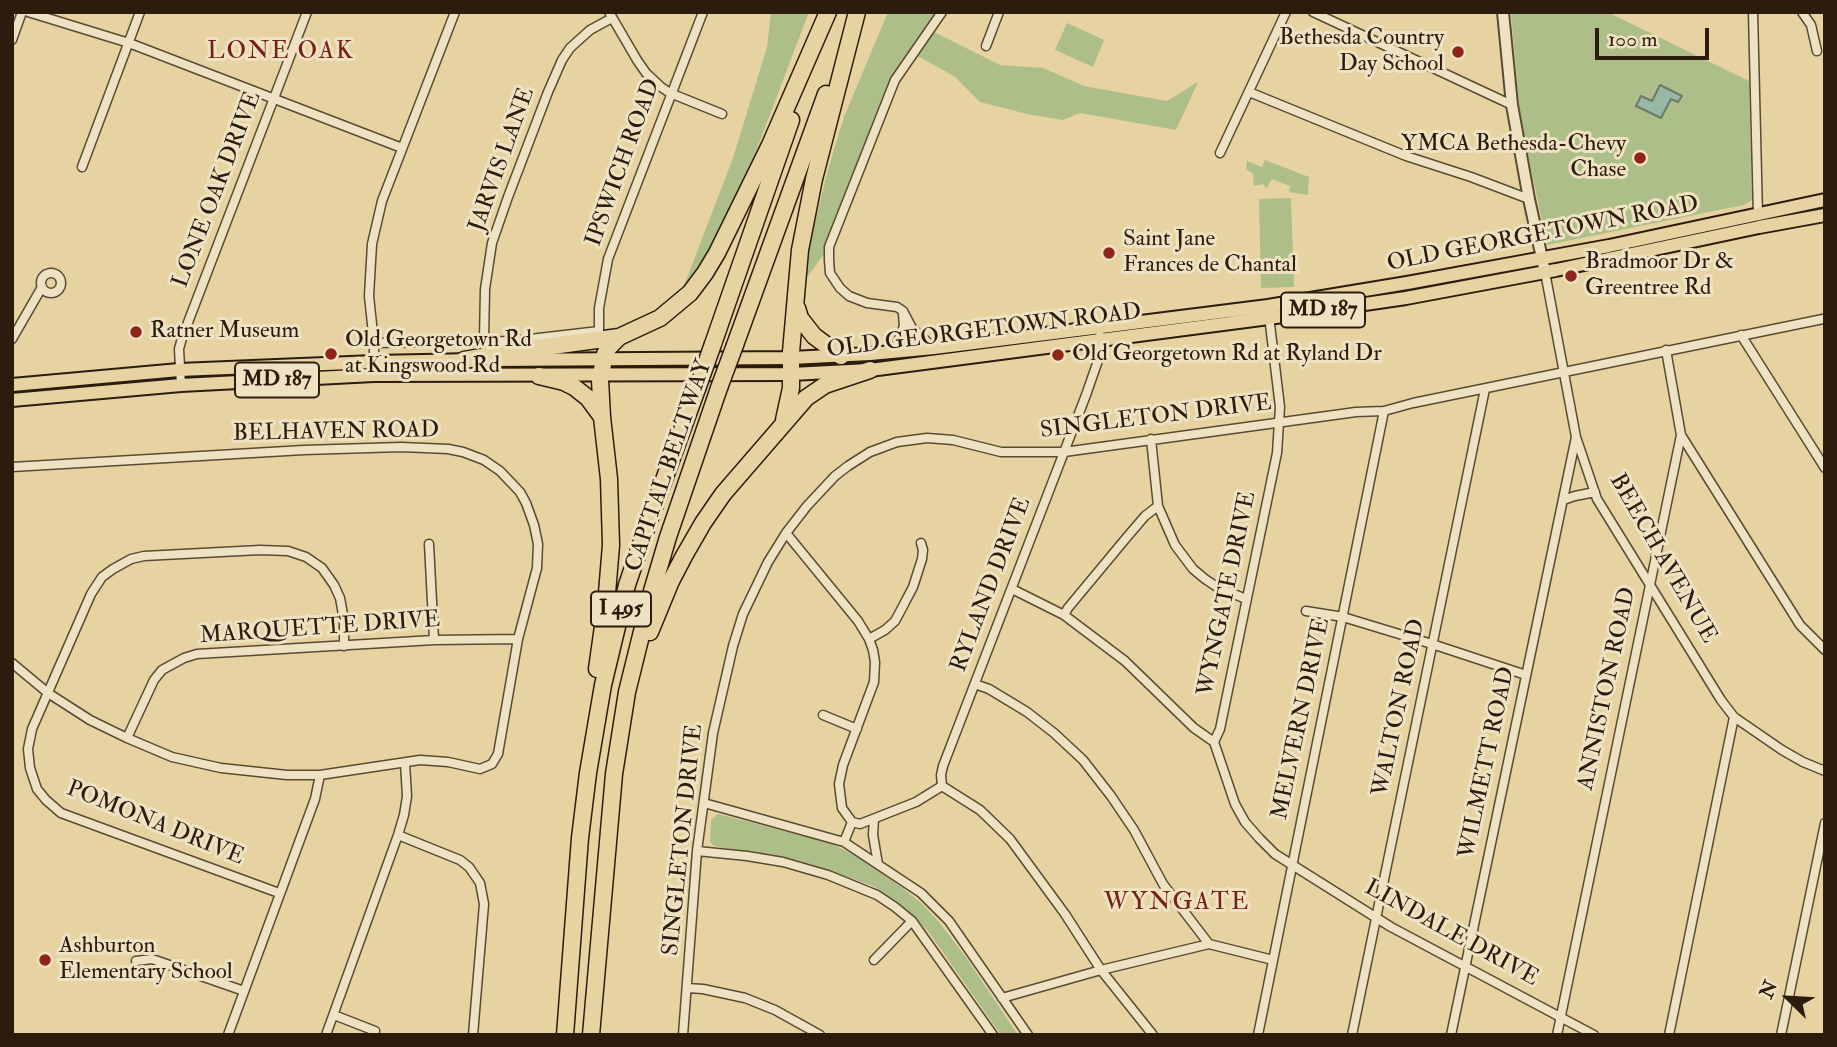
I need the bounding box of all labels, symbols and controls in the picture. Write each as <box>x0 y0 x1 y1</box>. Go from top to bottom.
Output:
scale bar <box>1599 14 1713 58</box>
place label: Bethesda Country Day School <box>1279 25 1444 79</box>
text: 100 m <box>1608 26 1658 53</box>
district label: LONE OAK <box>208 39 354 67</box>
marker: Bethesda Country Day School <box>1450 44 1466 60</box>
street label: IPSWICH ROAD <box>581 75 667 251</box>
street label: JARVIS LANE <box>464 84 542 236</box>
street label: LONE OAK DRIVE <box>168 88 268 292</box>
place label: YMCA Bethesda-Chevy Chase <box>1401 131 1626 185</box>
marker: YMCA Bethesda-Chevy Chase <box>1632 150 1648 166</box>
street label: OLD GEORGETOWN ROAD <box>1385 191 1701 279</box>
place label: Saint Jane Frances de Chantal <box>1123 226 1297 280</box>
marker: Saint Jane Frances de Chantal <box>1101 245 1117 261</box>
place label: Bradmoor Dr & Greentree Rd <box>1585 249 1734 303</box>
marker: Bradmoor Dr & Greentree Rd <box>1563 268 1579 284</box>
road number: MD 187 <box>1281 292 1365 328</box>
street label: OLD GEORGETOWN ROAD <box>825 299 1143 365</box>
place label: Ratner Museum <box>150 318 299 346</box>
marker: Ratner Museum <box>128 324 144 340</box>
place label: Old Georgetown Rd at Kingswood Rd <box>345 327 532 381</box>
place label: Old Georgetown Rd at Ryland Dr <box>1072 341 1382 369</box>
marker: Old Georgetown Rd at Kingswood Rd <box>323 346 339 362</box>
marker: Old Georgetown Rd at Ryland Dr <box>1050 347 1066 363</box>
street label: CAPITAL BELTWAY <box>621 356 719 576</box>
road number: MD 187 <box>235 362 319 398</box>
street label: SINGLETON DRIVE <box>1039 390 1273 446</box>
street label: BELHAVEN ROAD <box>233 417 439 449</box>
street label: BEECH AVENUE <box>1602 469 1722 649</box>
street label: WYNGATE DRIVE <box>1193 489 1263 699</box>
street label: RYLAND DRIVE <box>946 494 1038 676</box>
street label: ANNISTON ROAD <box>1573 585 1643 793</box>
road number: I 495 <box>591 592 651 626</box>
street label: MARQUETTE DRIVE <box>199 607 441 651</box>
street label: MELVERN DRIVE <box>1267 616 1337 822</box>
street label: WALTON ROAD <box>1368 617 1432 799</box>
street label: WILMETT ROAD <box>1454 665 1522 861</box>
street label: SINGLETON DRIVE <box>658 723 710 957</box>
street label: POMONA DRIVE <box>62 776 248 872</box>
street label: LINDALE DRIVE <box>1359 875 1543 993</box>
district label: WYNGATE <box>1105 890 1249 918</box>
place label: Ashburton Elementary School <box>59 933 233 987</box>
marker: Ashburton Elementary School <box>37 952 53 968</box>
north arrow <box>1753 963 1823 1033</box>
text: N <box>1754 977 1783 1002</box>

